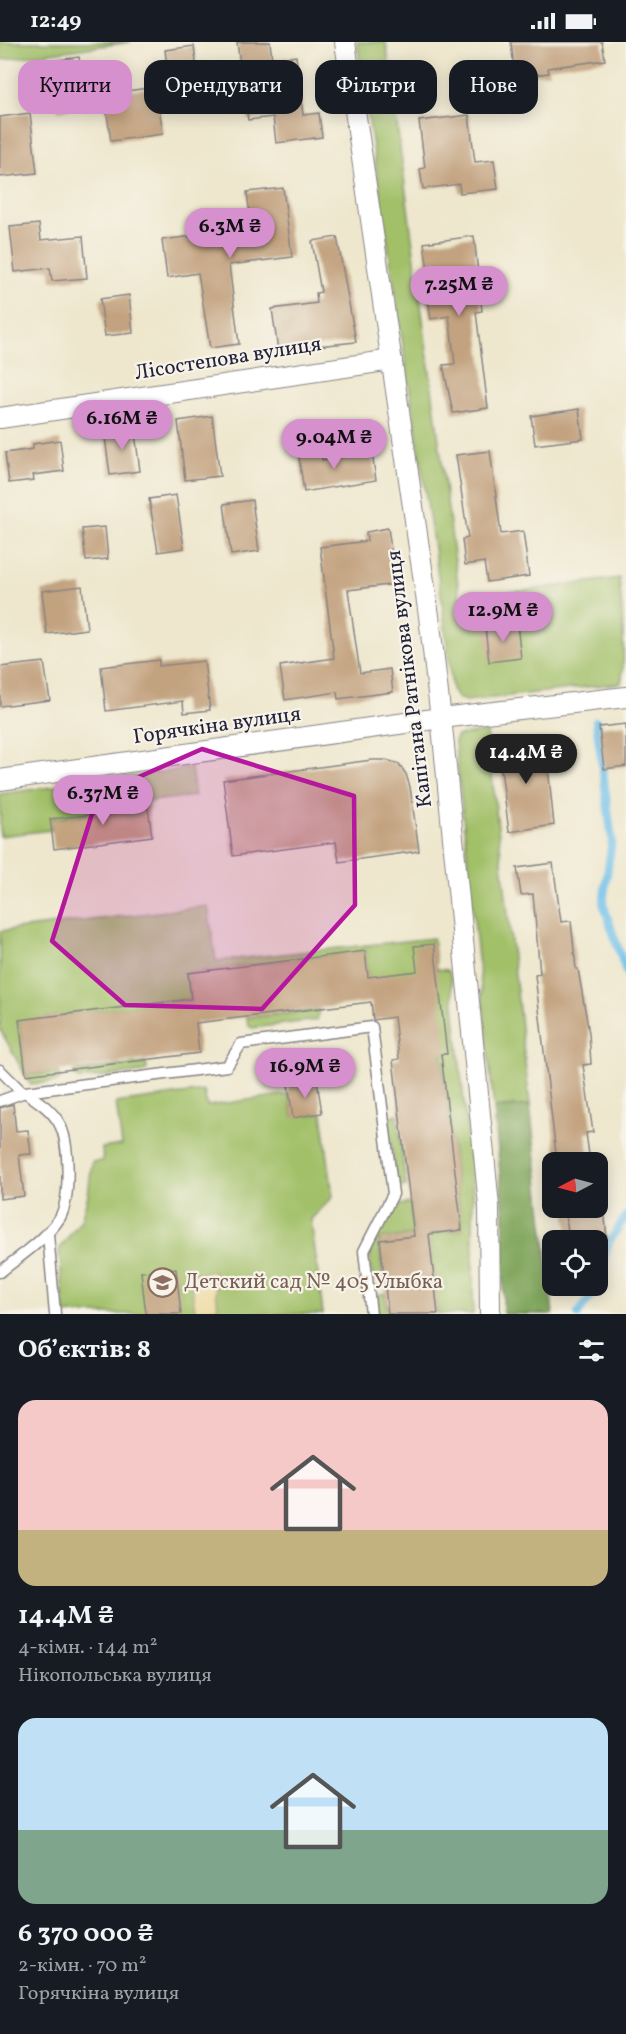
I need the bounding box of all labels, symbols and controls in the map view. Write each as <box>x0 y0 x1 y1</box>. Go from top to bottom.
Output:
text: 12:49 <box>30 6 81 37</box>
chip: Купити <box>18 60 132 114</box>
chip: Орендувати <box>144 60 303 114</box>
chip: Фільтри <box>315 60 437 114</box>
chip: Нове <box>449 60 538 114</box>
pin: 6.3M ₴ <box>181 208 279 259</box>
text: 6.3M ₴ <box>199 213 261 241</box>
pin: 7.25M ₴ <box>404 266 514 317</box>
text: 7.25M ₴ <box>424 271 494 299</box>
street label: Лісостепова вулиця <box>133 330 323 388</box>
pin: 6.16M ₴ <box>67 400 177 451</box>
text: 6.16M ₴ <box>86 405 158 433</box>
pin: 9.04M ₴ <box>279 419 389 470</box>
text: 9.04M ₴ <box>296 424 372 452</box>
street label: Капітана Ратнікова вулиця <box>380 549 440 809</box>
pin: 12.9M ₴ <box>448 592 558 643</box>
text: 12.9M ₴ <box>467 597 539 625</box>
street label: Горячкіна вулиця <box>131 700 303 752</box>
pin: 14.4M ₴ <box>471 734 581 785</box>
text: 14.4M ₴ <box>489 739 563 767</box>
pin: 6.37M ₴ <box>48 775 158 826</box>
text: 6.37M ₴ <box>67 780 139 808</box>
pin: 16.9M ₴ <box>250 1048 360 1099</box>
text: 16.9M ₴ <box>269 1053 341 1081</box>
north arrow <box>542 1152 608 1218</box>
map controls <box>542 1152 608 1296</box>
button: locate <box>542 1230 608 1296</box>
school or university icon: Детский сад № 405 Улыбка <box>147 1266 179 1298</box>
place label: Детский сад № 405 Улыбка <box>184 1268 443 1297</box>
text: Об’єктів: 8 <box>18 1332 151 1368</box>
icon: filters <box>575 1334 608 1367</box>
icon: home <box>259 1439 367 1547</box>
text: 14.4M ₴ <box>18 1598 114 1634</box>
text: 4-кімн. · 144 m² <box>18 1634 157 1662</box>
text: Нікопольська вулиця <box>18 1662 212 1690</box>
icon: home <box>259 1757 367 1865</box>
text: 6 370 000 ₴ <box>18 1916 154 1952</box>
text: 2-кімн. · 70 m² <box>18 1952 146 1980</box>
text: Горячкіна вулиця <box>18 1980 179 2008</box>

